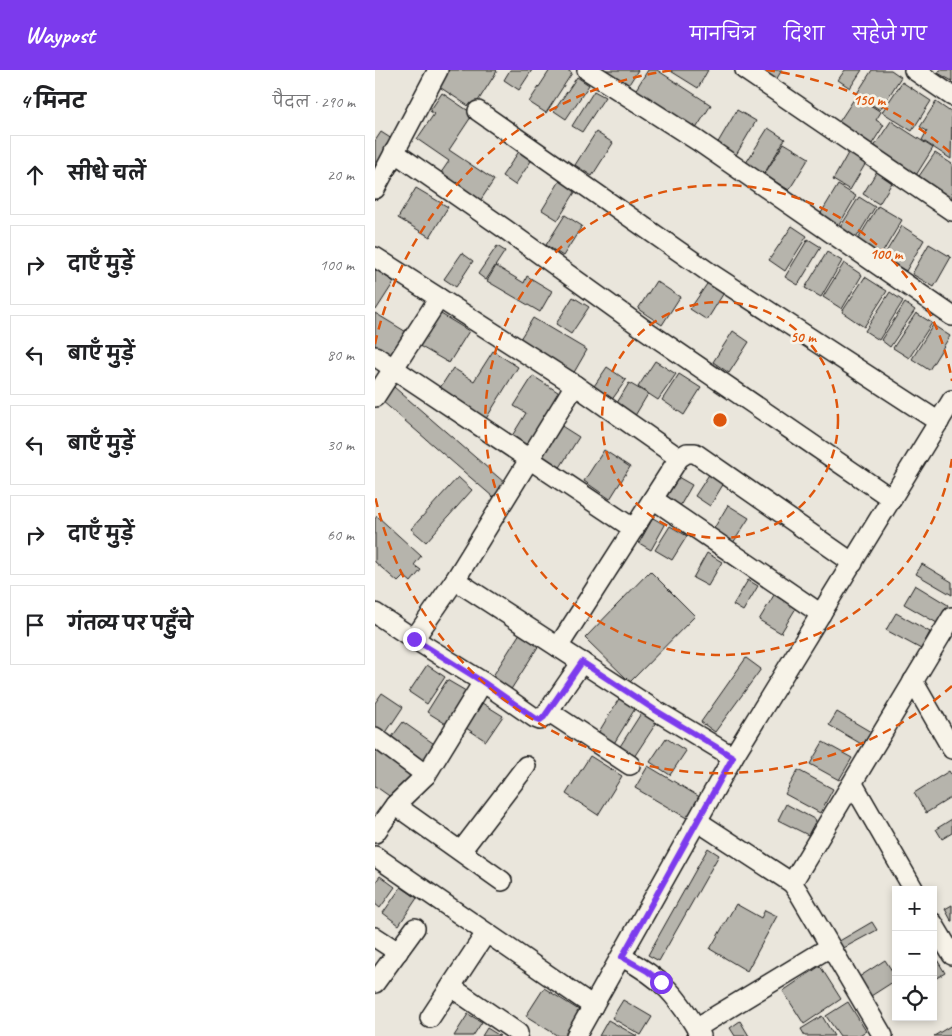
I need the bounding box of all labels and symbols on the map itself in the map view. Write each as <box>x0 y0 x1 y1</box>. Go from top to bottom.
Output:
text: 150 m <box>853 91 887 110</box>
text: 100 m <box>870 245 904 264</box>
text: 50 m <box>790 328 817 347</box>
centre of rings <box>711 411 729 429</box>
route end <box>403 628 426 651</box>
route start <box>650 971 673 994</box>

